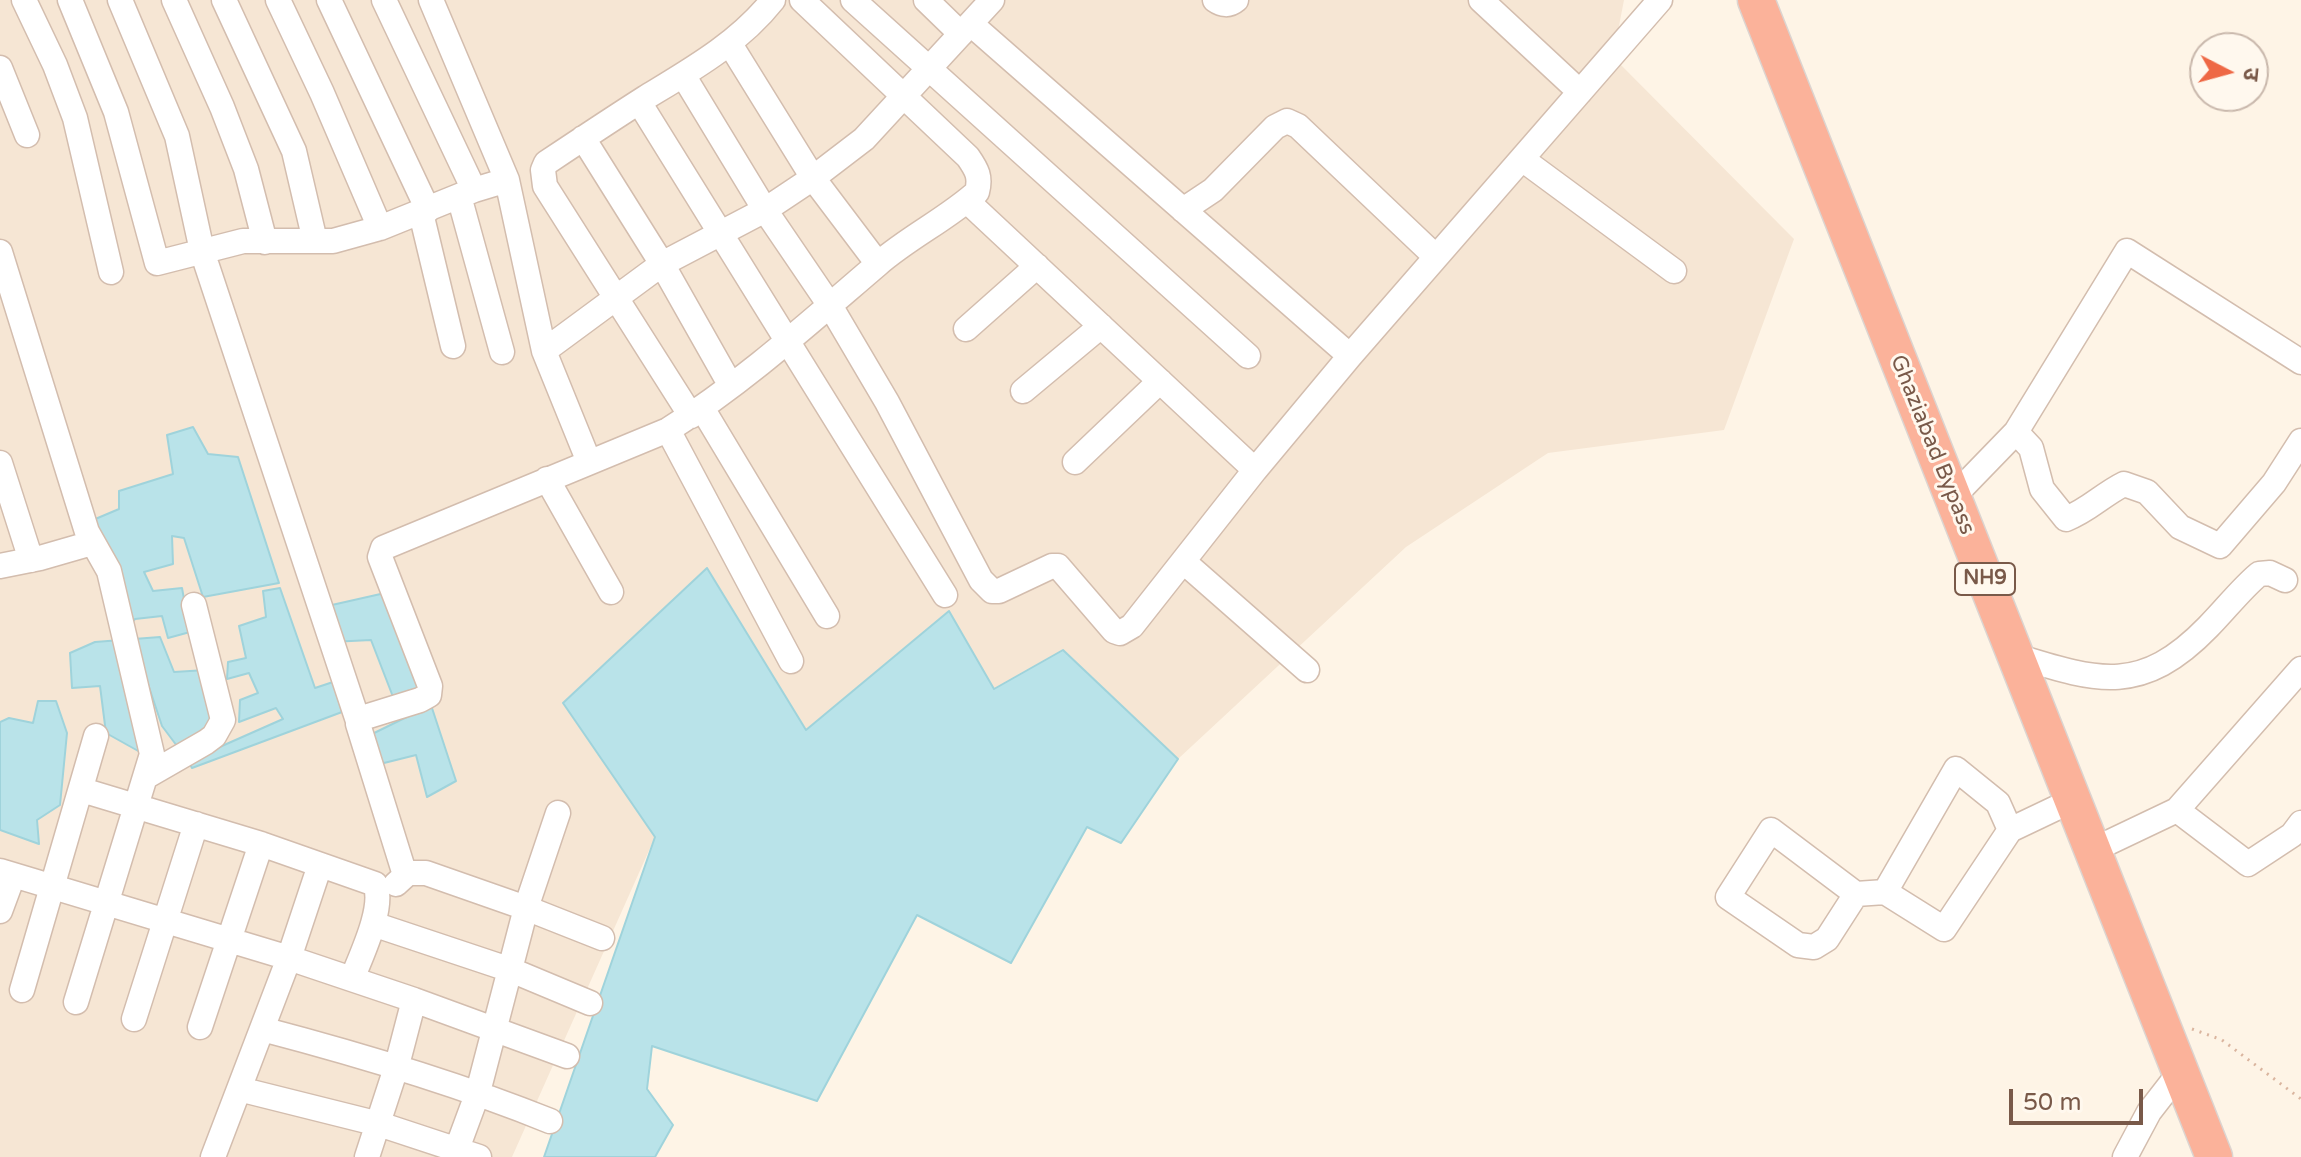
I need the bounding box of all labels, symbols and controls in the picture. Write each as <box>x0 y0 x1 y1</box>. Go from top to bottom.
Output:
north arrow <box>2189 32 2269 112</box>
text: उ <box>2237 67 2264 82</box>
street label: Ghaziabad Bypass <box>1884 351 1980 539</box>
road number: NH9 <box>1955 563 2015 595</box>
scale bar <box>2013 1073 2147 1123</box>
text: 50 m <box>2023 1088 2081 1117</box>

